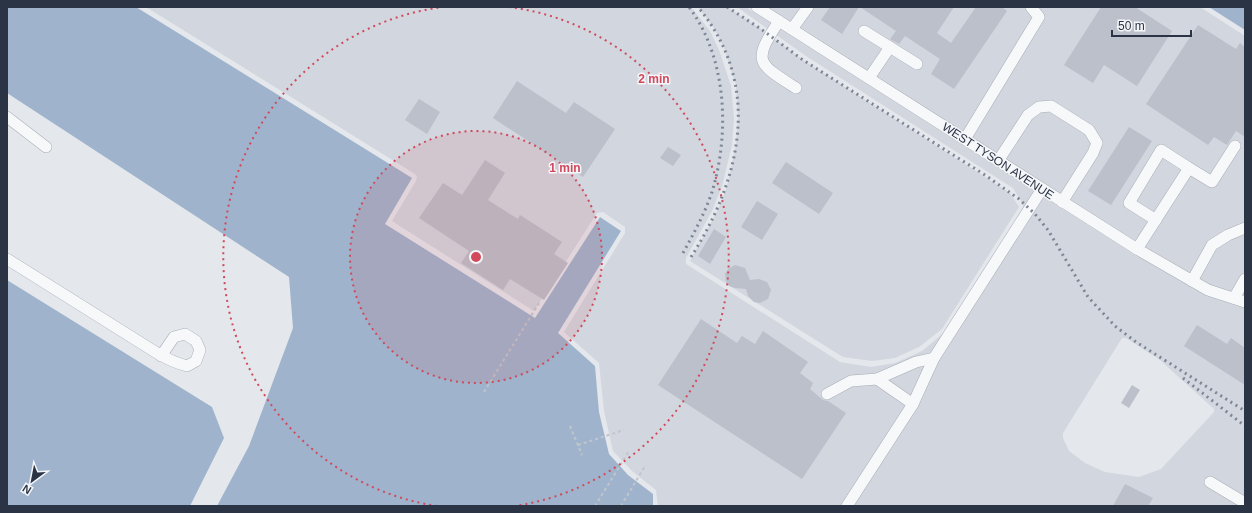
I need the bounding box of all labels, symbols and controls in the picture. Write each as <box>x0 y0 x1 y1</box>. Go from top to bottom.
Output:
scale bar <box>1112 12 1191 38</box>
text: 50 m <box>1118 19 1145 33</box>
text: 2 min <box>638 72 670 86</box>
street label: WEST TYSON AVENUE <box>940 120 1056 202</box>
text: 1 min <box>549 161 581 175</box>
centre of rings <box>469 250 483 264</box>
north arrow <box>12 461 52 501</box>
text: N <box>20 482 33 497</box>

